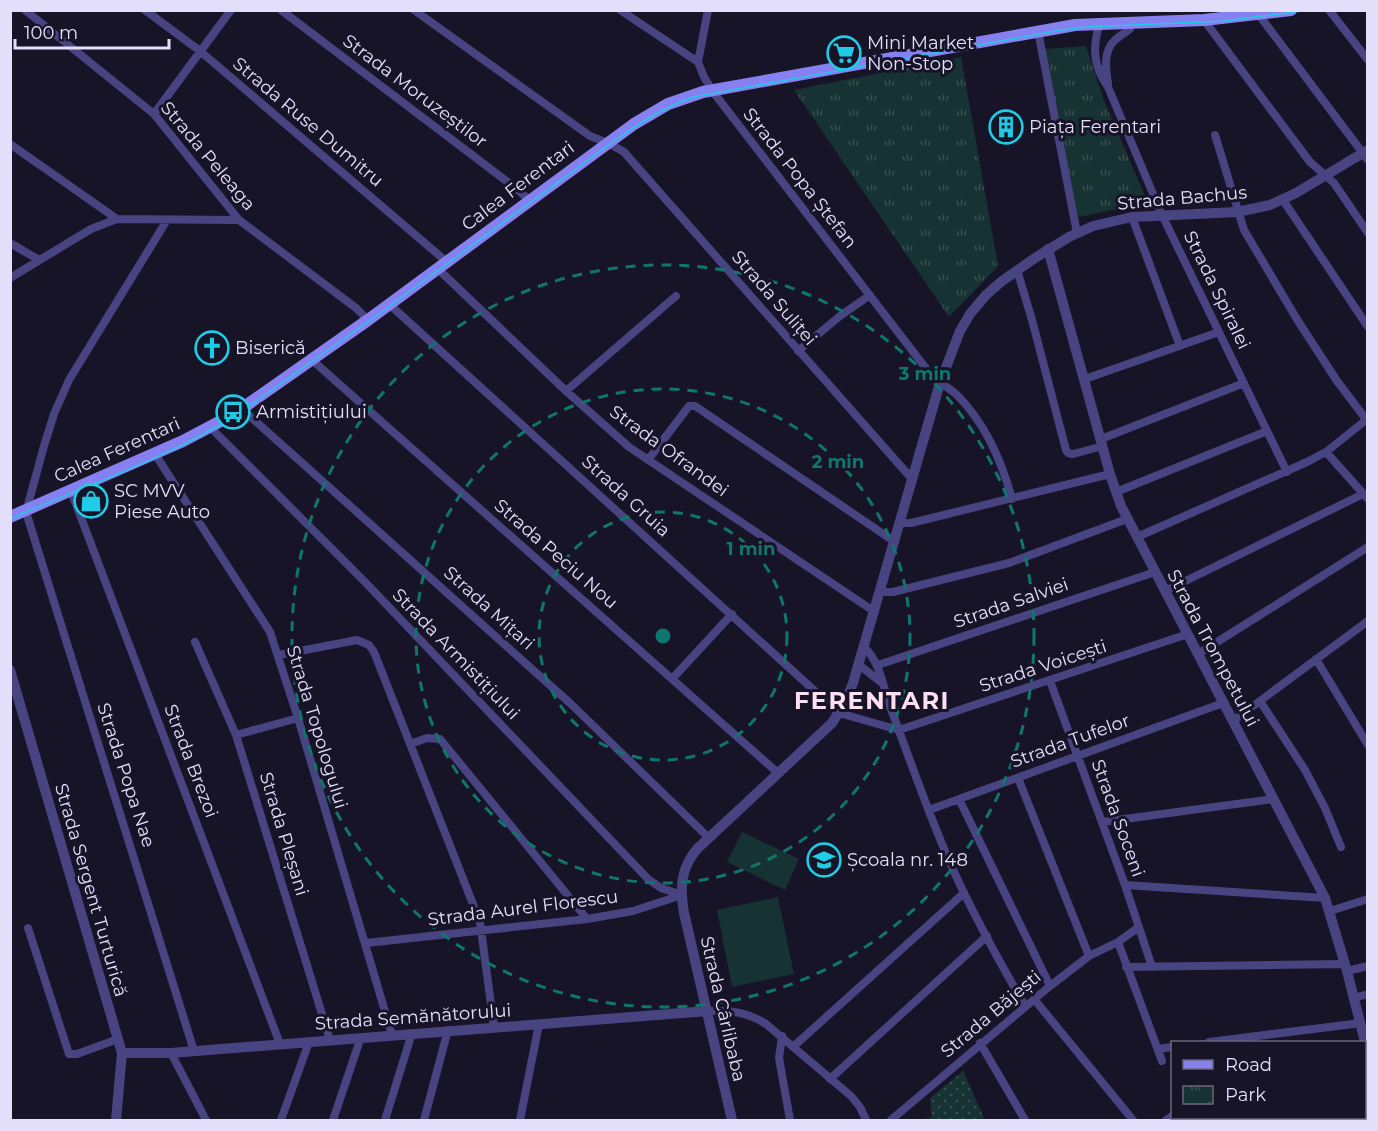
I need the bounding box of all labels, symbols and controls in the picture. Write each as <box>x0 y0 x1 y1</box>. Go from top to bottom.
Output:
scale bar <box>15 12 170 50</box>
text: 100 m <box>24 22 78 44</box>
street label: Strada Moruzeștilor <box>338 30 492 153</box>
place label: Mini Market Non-Stop <box>867 32 974 75</box>
supermarket icon: Mini Market Non-Stop <box>826 35 862 71</box>
street label: Strada Ruse Dumitru <box>228 53 388 191</box>
street label: Strada Peleaga <box>156 97 260 215</box>
street label: Strada Popa Ștefan <box>738 103 862 253</box>
building icon: Piața Ferentari <box>988 109 1024 145</box>
place label: Piața Ferentari <box>1029 116 1161 139</box>
street label: Calea Ferentari <box>457 136 579 236</box>
street label: Strada Bachus <box>1116 181 1248 215</box>
street label: Strada Spiralei <box>1179 227 1255 353</box>
street label: Strada Suliței <box>726 246 821 351</box>
church icon: Biserică <box>194 330 230 366</box>
place label: Biserică <box>235 337 306 359</box>
text: 3 min <box>898 363 951 385</box>
bus stop icon: Armistițiului <box>215 394 251 430</box>
place label: Armistițiului <box>256 401 367 424</box>
street label: Strada Ofrandei <box>605 401 733 501</box>
street label: Calea Ferentari <box>51 412 183 488</box>
street label: Strada Gruia <box>577 450 675 542</box>
text: 2 min <box>812 451 864 473</box>
place label: SC MVV Piese Auto <box>114 480 210 523</box>
shop icon: SC MVV Piese Auto <box>73 483 109 519</box>
street label: Strada Peciu Nou <box>490 494 622 614</box>
text: 1 min <box>727 538 775 560</box>
street label: Strada Mițari <box>438 562 539 655</box>
street label: Strada Trompetului <box>1162 566 1264 730</box>
street label: Strada Salviei <box>951 573 1071 633</box>
street label: Strada Armistițiului <box>387 584 524 725</box>
centre of rings <box>653 626 673 646</box>
street label: Strada Voicești <box>977 635 1110 698</box>
street label: Strada Topologului <box>282 643 352 811</box>
district label: FERENTARI <box>794 686 950 715</box>
street label: Strada Popa Nae <box>92 700 160 850</box>
street label: Strada Brezoi <box>159 701 223 821</box>
street label: Strada Tufelor <box>1007 709 1133 773</box>
street label: Strada Soceni <box>1087 756 1149 880</box>
street label: Strada Pleșani <box>254 770 313 899</box>
street label: Strada Sergent Turturică <box>50 781 132 999</box>
school or university icon: Școala nr. 148 <box>806 842 842 878</box>
place label: Școala nr. 148 <box>847 849 968 872</box>
street label: Strada Aurel Florescu <box>427 885 619 931</box>
street label: Strada Cârlibaba <box>696 934 750 1084</box>
street label: Strada Băjești <box>936 966 1046 1063</box>
street label: Strada Semănătorului <box>314 999 512 1035</box>
legend <box>1171 1041 1366 1119</box>
text: Road <box>1225 1054 1272 1076</box>
text: Park <box>1225 1084 1266 1106</box>

